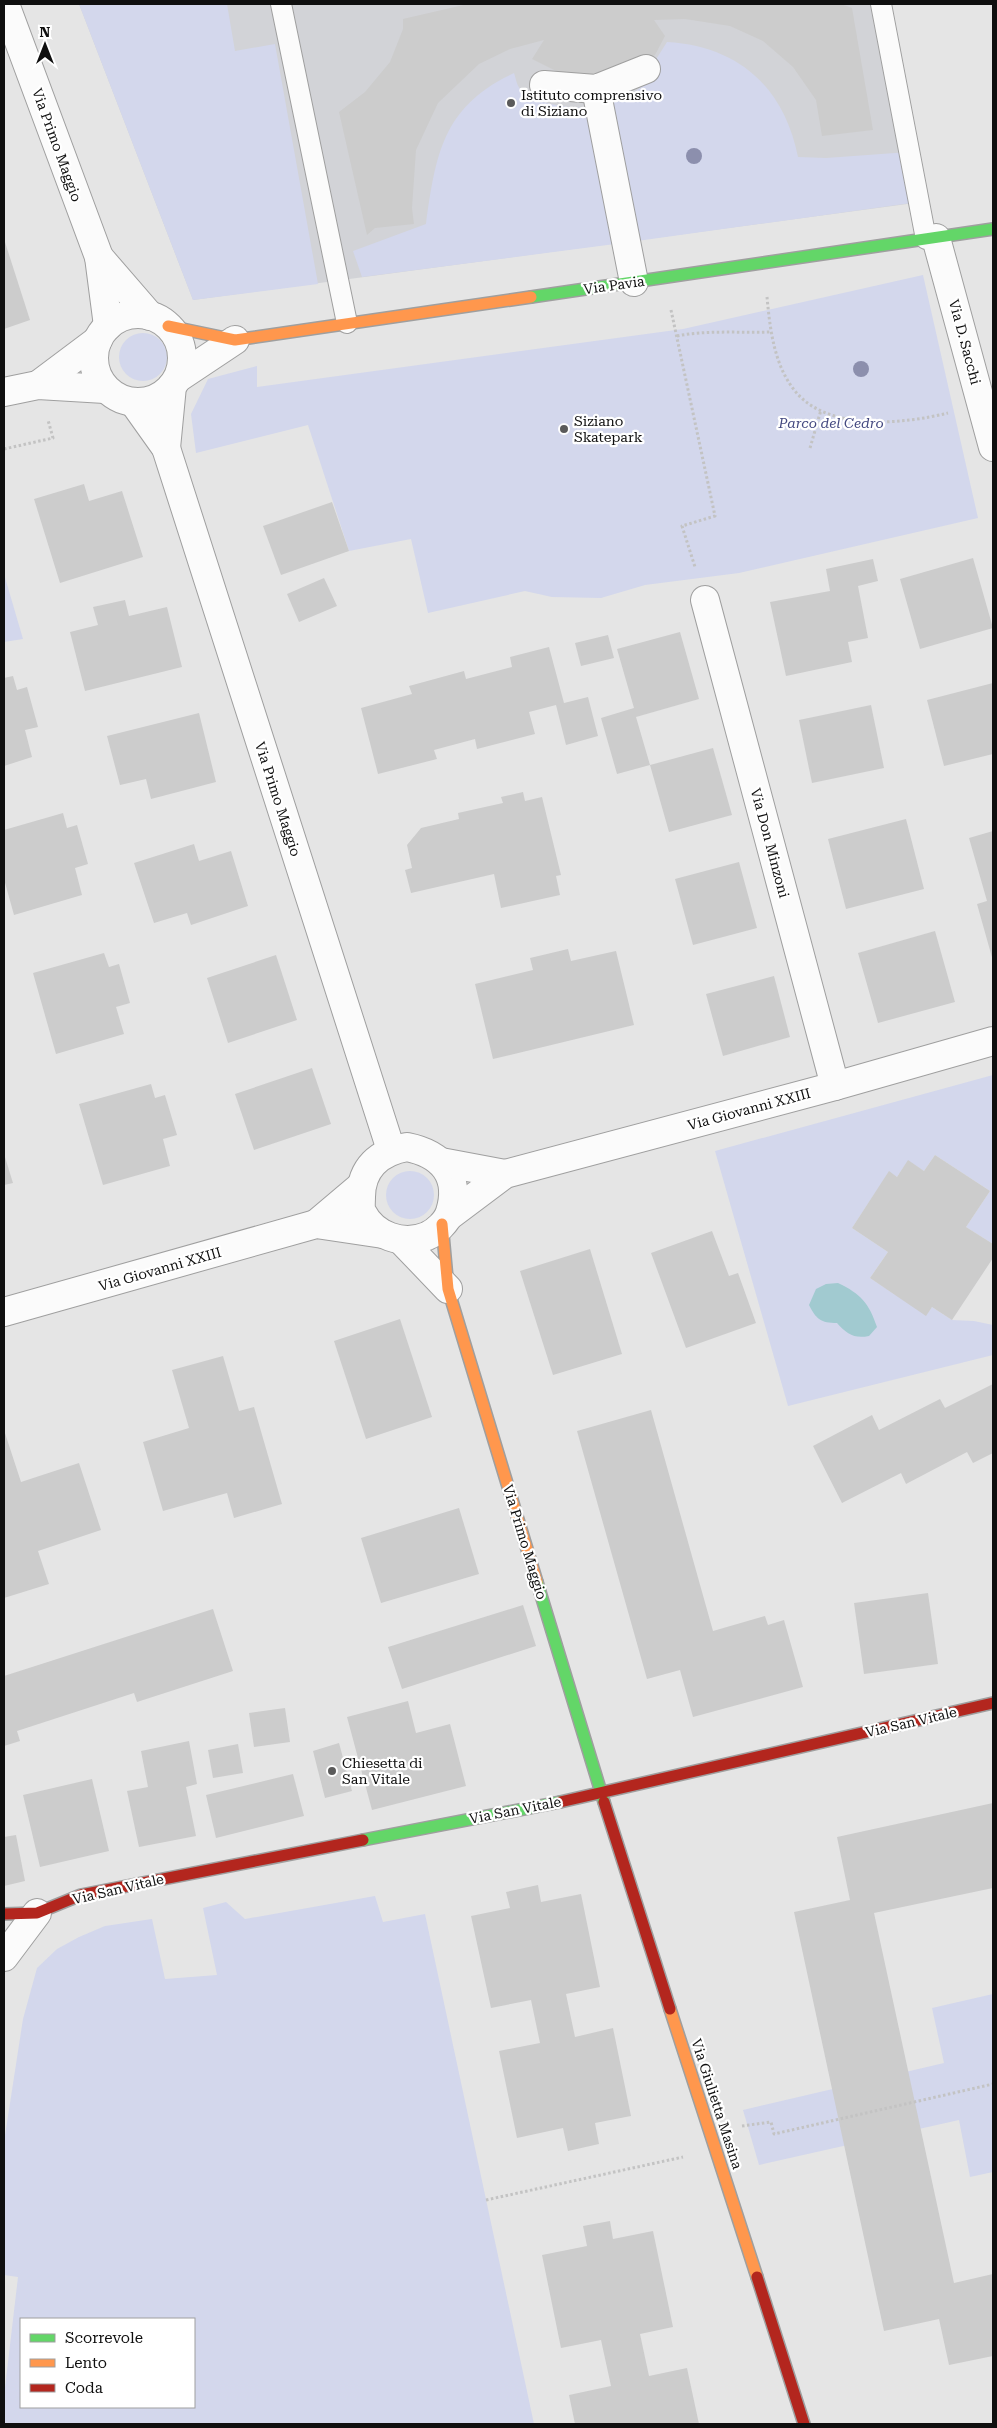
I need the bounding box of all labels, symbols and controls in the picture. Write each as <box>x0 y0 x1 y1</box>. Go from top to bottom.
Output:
north arrow <box>20 20 70 70</box>
text: N <box>40 24 51 40</box>
street label: Via Primo Maggio <box>29 86 85 204</box>
place label: Istituto comprensivo di Siziano <box>521 87 662 119</box>
marker: Istituto comprensivo di Siziano <box>505 97 517 109</box>
street label: Via Pavia <box>582 273 646 297</box>
street label: Via D. Sacchi <box>946 298 984 387</box>
place label: Siziano Skatepark <box>574 413 643 445</box>
park label: Parco del Cedro <box>777 415 884 431</box>
marker: Siziano Skatepark <box>558 423 570 435</box>
street label: Via Primo Maggio <box>252 740 304 858</box>
street label: Via Don Minzoni <box>748 786 792 900</box>
street label: Via Giovanni XXIII <box>686 1085 812 1133</box>
street label: Via Giovanni XXIII <box>97 1244 223 1294</box>
street label: Via Primo Maggio <box>500 1483 550 1601</box>
street label: Via San Vitale <box>864 1704 959 1740</box>
place label: Chiesetta di San Vitale <box>342 1755 423 1787</box>
marker: Chiesetta di San Vitale <box>326 1765 338 1777</box>
street label: Via San Vitale <box>468 1793 563 1827</box>
street label: Via San Vitale <box>71 1871 166 1907</box>
street label: Via Giulietta Masina <box>688 2037 746 2172</box>
legend <box>20 2318 195 2408</box>
text: Scorrevole <box>65 2329 143 2347</box>
text: Lento <box>65 2354 107 2372</box>
text: Coda <box>65 2379 103 2397</box>

